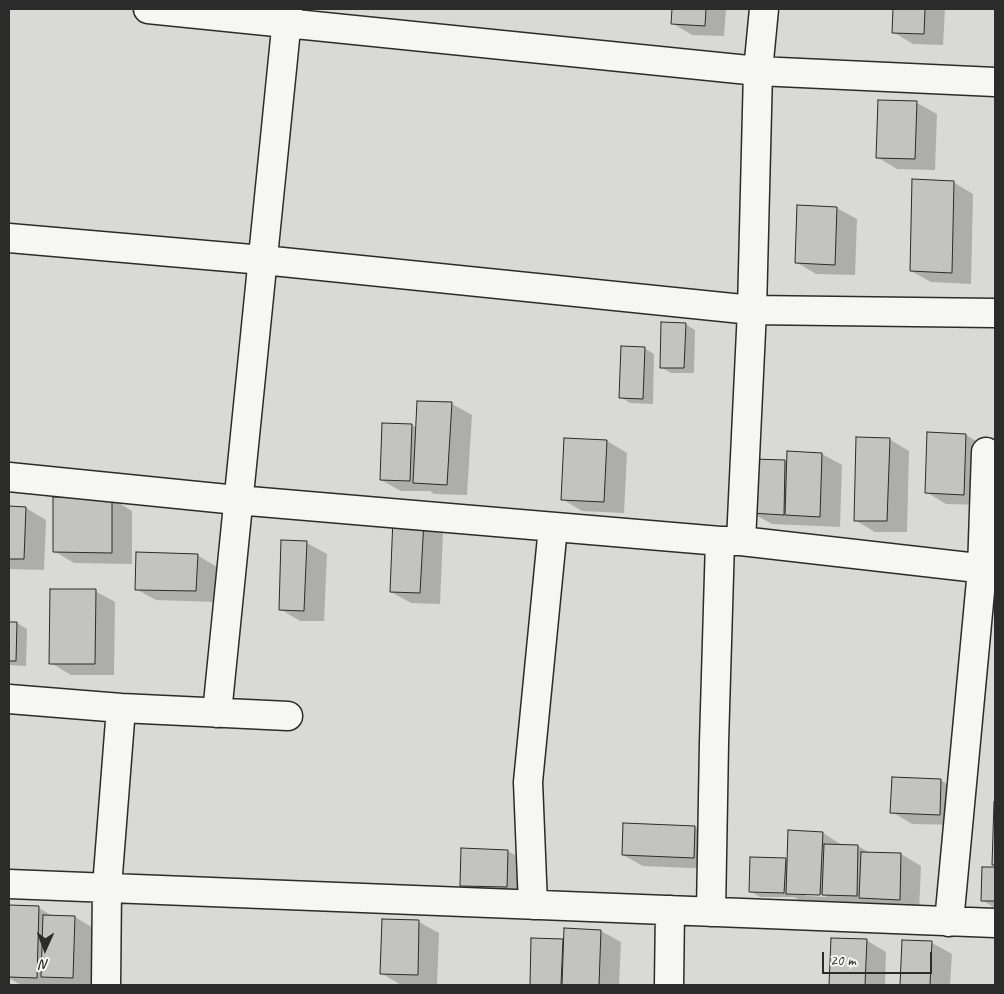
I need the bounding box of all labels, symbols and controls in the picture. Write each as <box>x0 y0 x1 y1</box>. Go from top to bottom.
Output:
north arrow <box>20 924 70 974</box>
scale bar <box>824 942 934 974</box>
text: 20 m <box>830 951 856 970</box>
text: N <box>40 956 49 973</box>

